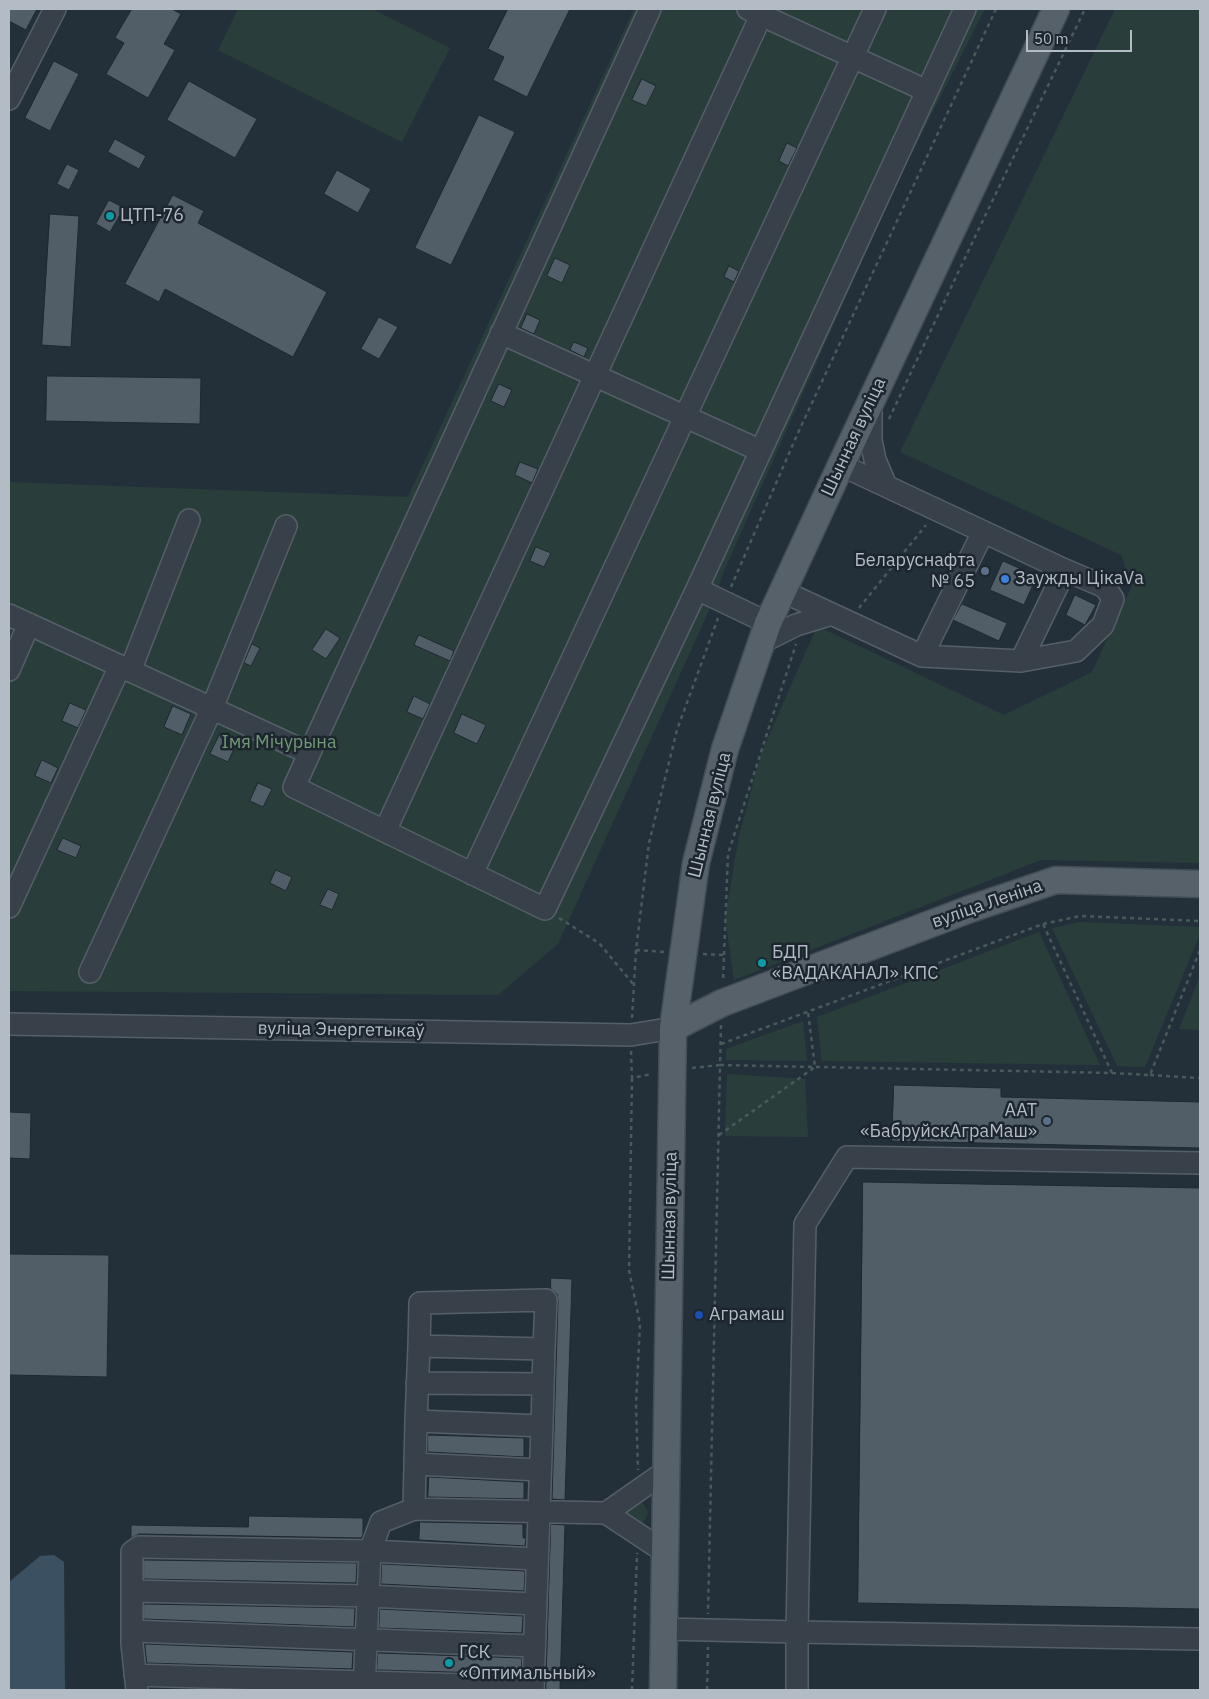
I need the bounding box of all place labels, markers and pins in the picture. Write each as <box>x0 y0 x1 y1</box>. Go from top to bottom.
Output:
place label: ЦТП-76 <box>120 205 184 227</box>
marker: ЦТП-76 <box>104 210 116 222</box>
place label: Беларуснафта № 65 <box>854 550 975 592</box>
marker: Беларуснафта № 65 <box>979 565 991 577</box>
place label: Заужды ЦікаVа <box>1015 568 1144 590</box>
marker: Заужды ЦікаVа <box>999 573 1011 585</box>
place label: БДП «ВАДАКАНАЛ» КПС <box>772 942 938 984</box>
marker: БДП «ВАДАКАНАЛ» КПС <box>756 957 768 969</box>
place label: ААТ «БабруйскАграМаш» <box>860 1100 1037 1142</box>
marker: ААТ «БабруйскАграМаш» <box>1041 1115 1053 1127</box>
place label: Аграмаш <box>709 1304 785 1326</box>
marker: Аграмаш <box>693 1309 705 1321</box>
place label: ГСК «Оптимальный» <box>459 1642 596 1685</box>
marker: ГСК «Оптимальный» <box>443 1657 455 1669</box>

